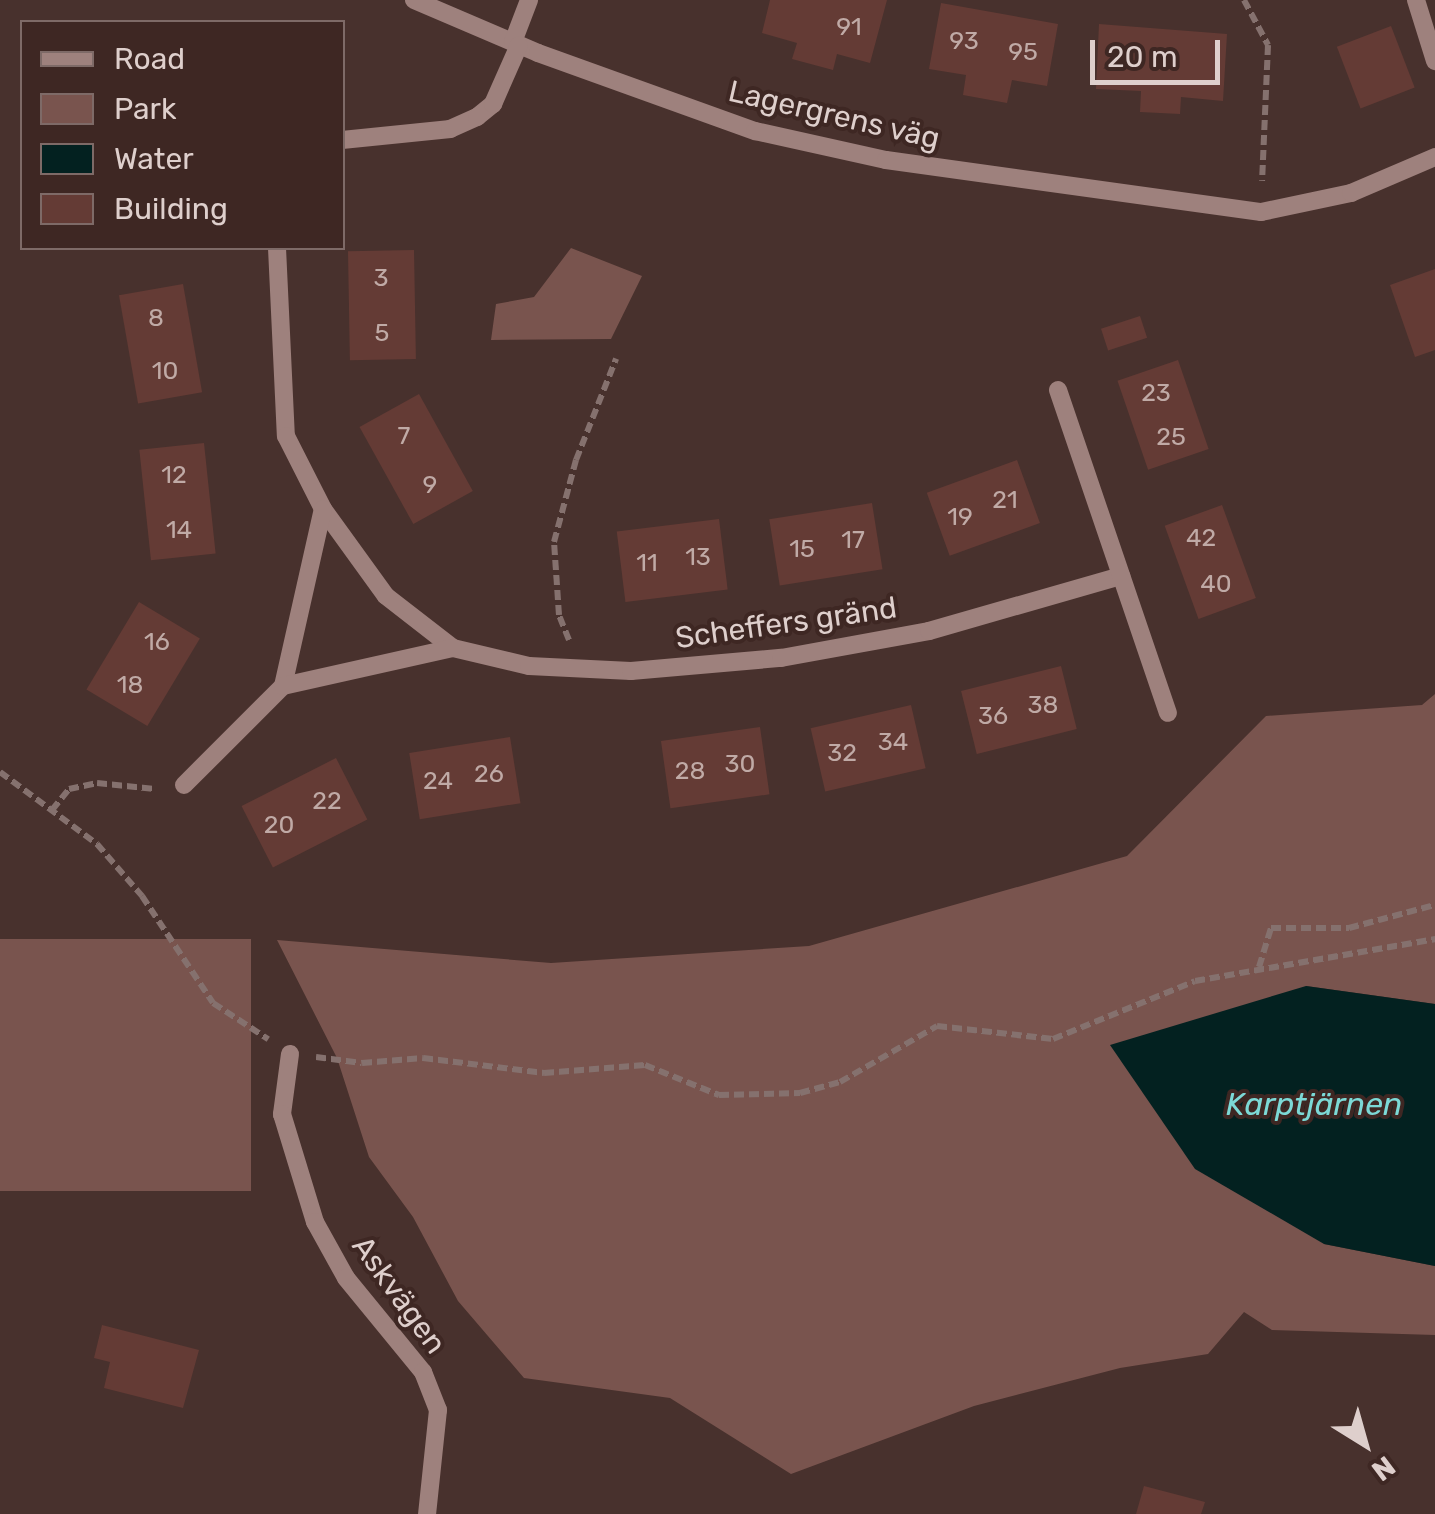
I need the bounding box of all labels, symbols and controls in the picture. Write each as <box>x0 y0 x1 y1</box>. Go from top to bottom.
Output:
house number: 91 <box>836 12 862 42</box>
legend <box>20 20 345 250</box>
scale bar <box>1095 20 1225 82</box>
house number: 93 <box>949 26 979 56</box>
house number: 95 <box>1008 37 1038 67</box>
text: 20 m <box>1107 39 1178 75</box>
text: Road <box>114 41 185 77</box>
street label: Lagergrens väg <box>725 73 943 157</box>
text: Park <box>114 91 176 127</box>
text: Water <box>114 141 194 177</box>
text: Building <box>114 191 228 227</box>
house number: 3 <box>373 263 389 293</box>
house number: 8 <box>148 303 164 333</box>
house number: 5 <box>375 318 389 348</box>
house number: 10 <box>152 356 178 386</box>
house number: 23 <box>1141 378 1171 408</box>
house number: 7 <box>398 421 410 451</box>
house number: 25 <box>1156 422 1186 452</box>
house number: 12 <box>161 460 187 490</box>
house number: 9 <box>423 470 437 500</box>
house number: 21 <box>992 485 1018 515</box>
house number: 19 <box>947 502 973 532</box>
house number: 14 <box>166 515 192 545</box>
house number: 42 <box>1186 523 1216 553</box>
house number: 17 <box>841 525 865 555</box>
house number: 15 <box>789 534 815 564</box>
house number: 13 <box>685 542 711 572</box>
house number: 11 <box>636 548 658 578</box>
house number: 40 <box>1200 569 1232 599</box>
street label: Scheffers gränd <box>673 590 899 656</box>
house number: 16 <box>144 627 170 657</box>
house number: 18 <box>117 670 143 700</box>
house number: 38 <box>1028 690 1058 720</box>
house number: 36 <box>978 701 1008 731</box>
house number: 34 <box>878 727 908 757</box>
house number: 32 <box>827 738 857 768</box>
house number: 30 <box>725 749 755 779</box>
house number: 28 <box>675 756 705 786</box>
house number: 26 <box>474 759 504 789</box>
house number: 24 <box>423 766 453 796</box>
house number: 22 <box>312 786 342 816</box>
house number: 20 <box>264 810 294 840</box>
water label: Karptjärnen <box>1226 1085 1402 1123</box>
street label: Askvägen <box>344 1229 454 1361</box>
north arrow <box>1315 1394 1415 1494</box>
text: N <box>1365 1449 1401 1488</box>

